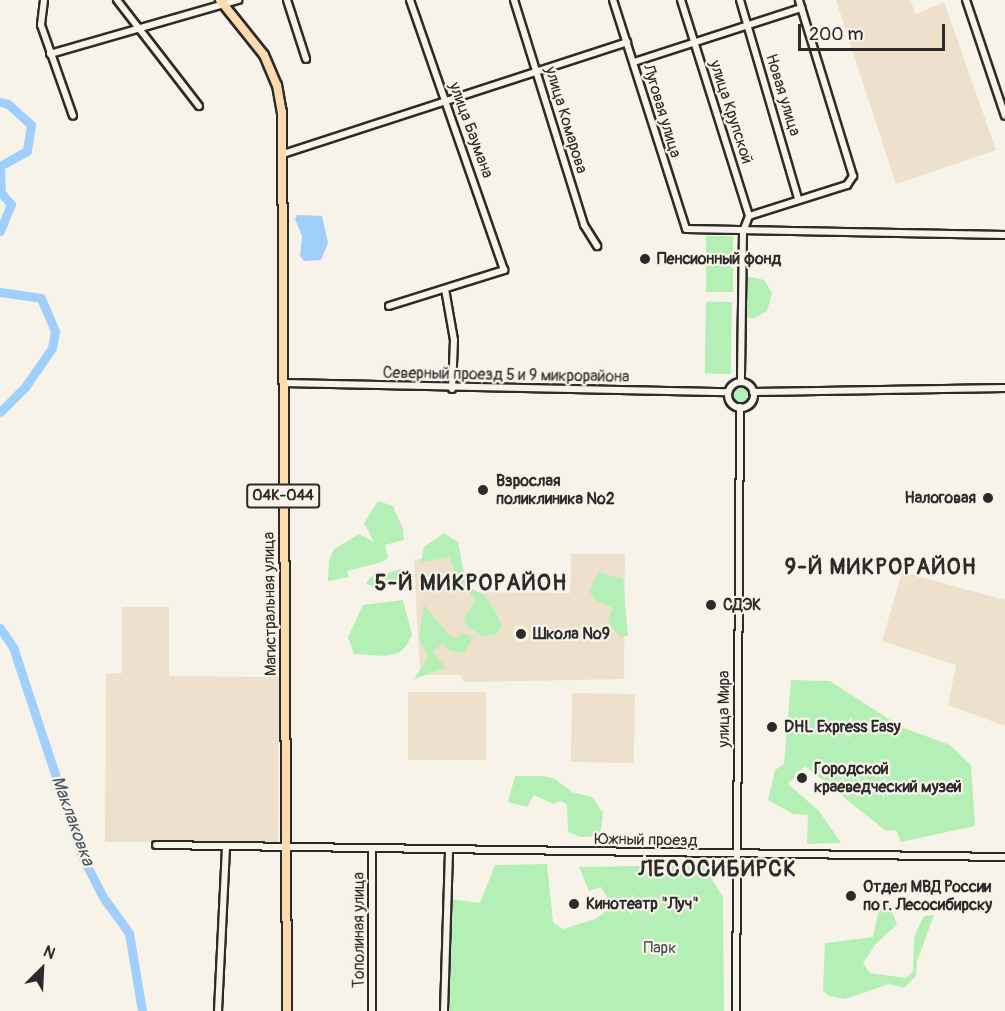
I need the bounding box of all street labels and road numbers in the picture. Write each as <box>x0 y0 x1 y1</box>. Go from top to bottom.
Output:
street label: Новая улица <box>761 52 805 138</box>
street label: улица Крупской <box>705 58 757 166</box>
street label: Луговая улица <box>639 62 685 160</box>
street label: улица Комарова <box>541 64 591 176</box>
street label: улица Баумана <box>445 79 497 181</box>
street label: Северный проезд 5 и 9 микрорайона <box>383 363 629 387</box>
road number: 04К-044 <box>246 484 320 508</box>
street label: Магистральная улица <box>259 532 281 676</box>
street label: улица Мира <box>714 671 734 747</box>
street label: Южный проезд <box>594 830 698 850</box>
street label: Тополиная улица <box>349 872 369 988</box>

